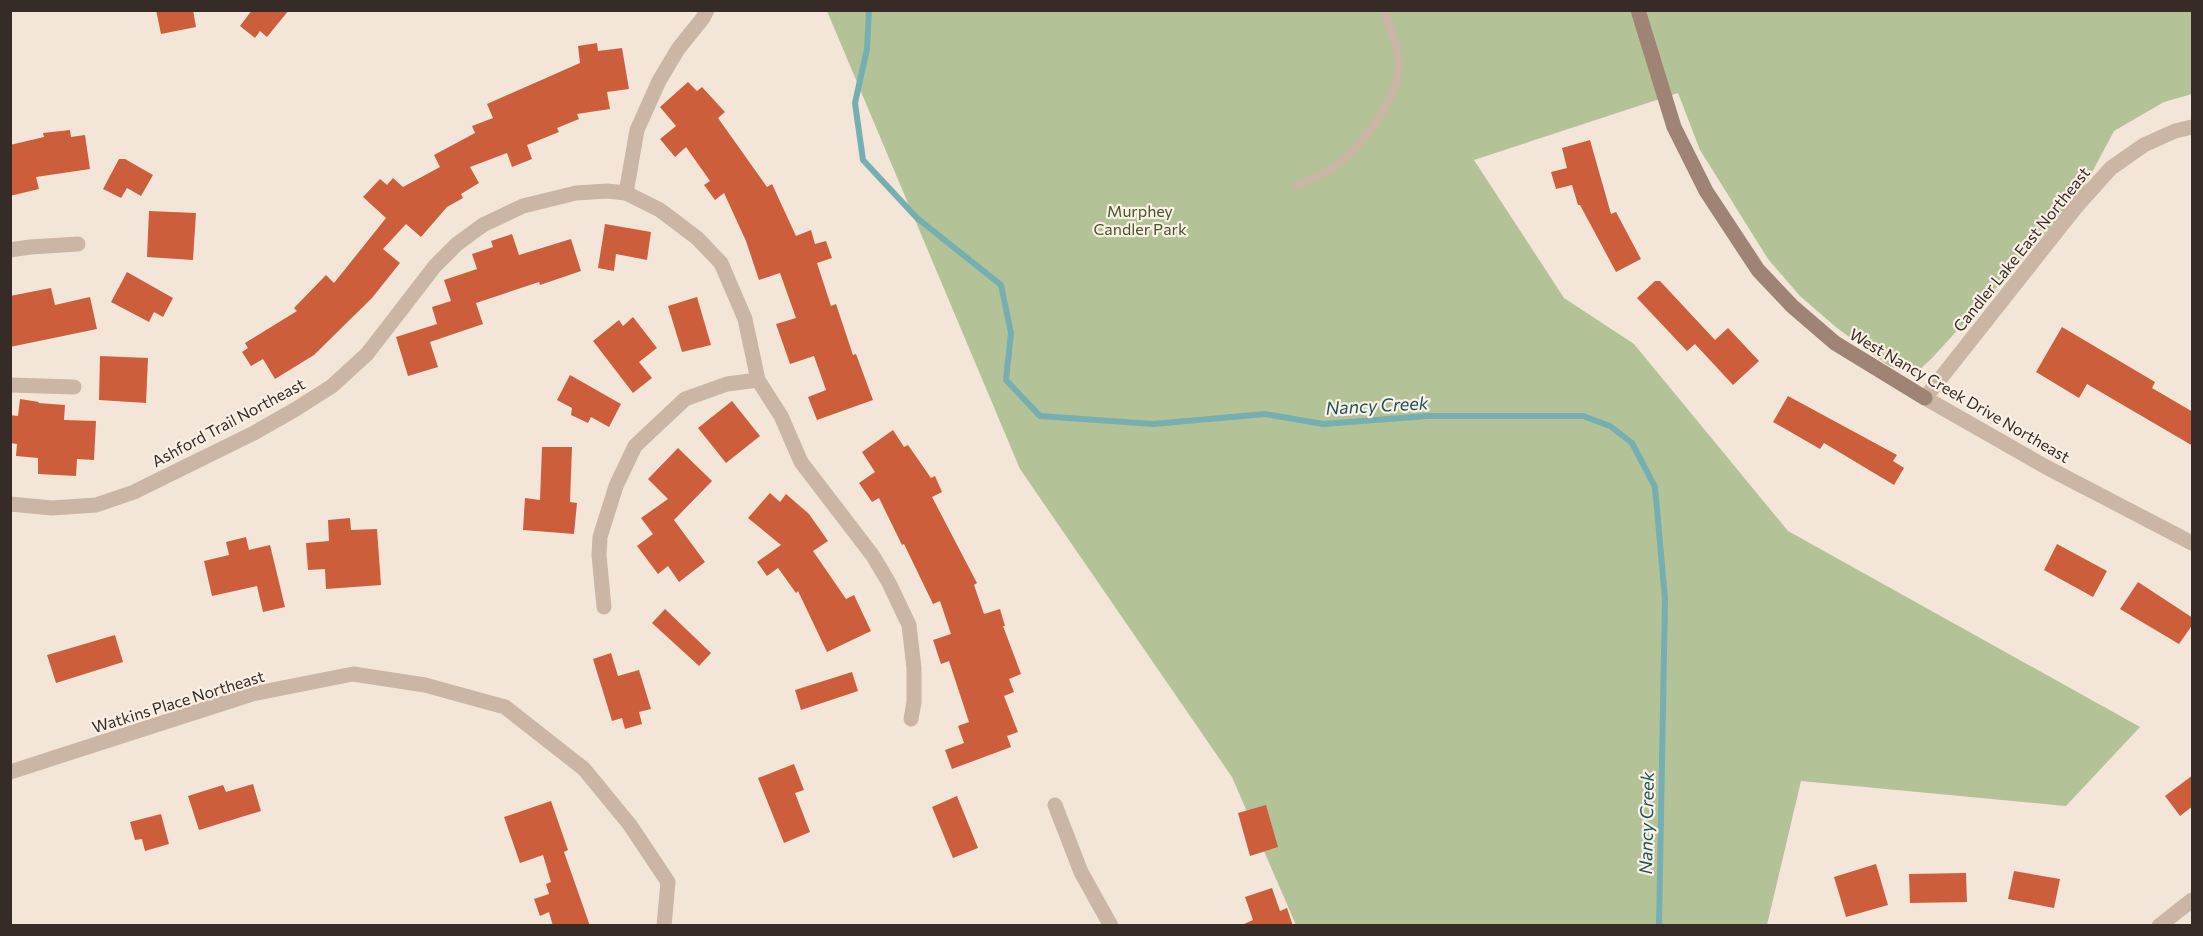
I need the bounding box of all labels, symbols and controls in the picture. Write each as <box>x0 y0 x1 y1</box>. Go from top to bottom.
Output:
street label: Candler Lake East Northeast <box>1949 163 2094 335</box>
park label: Murphey Candler Park <box>1093 201 1187 238</box>
street label: West Nancy Creek Drive Northeast <box>1847 324 2074 466</box>
street label: Ashford Trail Northeast <box>148 373 308 470</box>
water label: Nancy Creek <box>1325 391 1430 419</box>
street label: Watkins Place Northeast <box>90 666 267 736</box>
water label: Nancy Creek <box>1634 770 1658 875</box>

